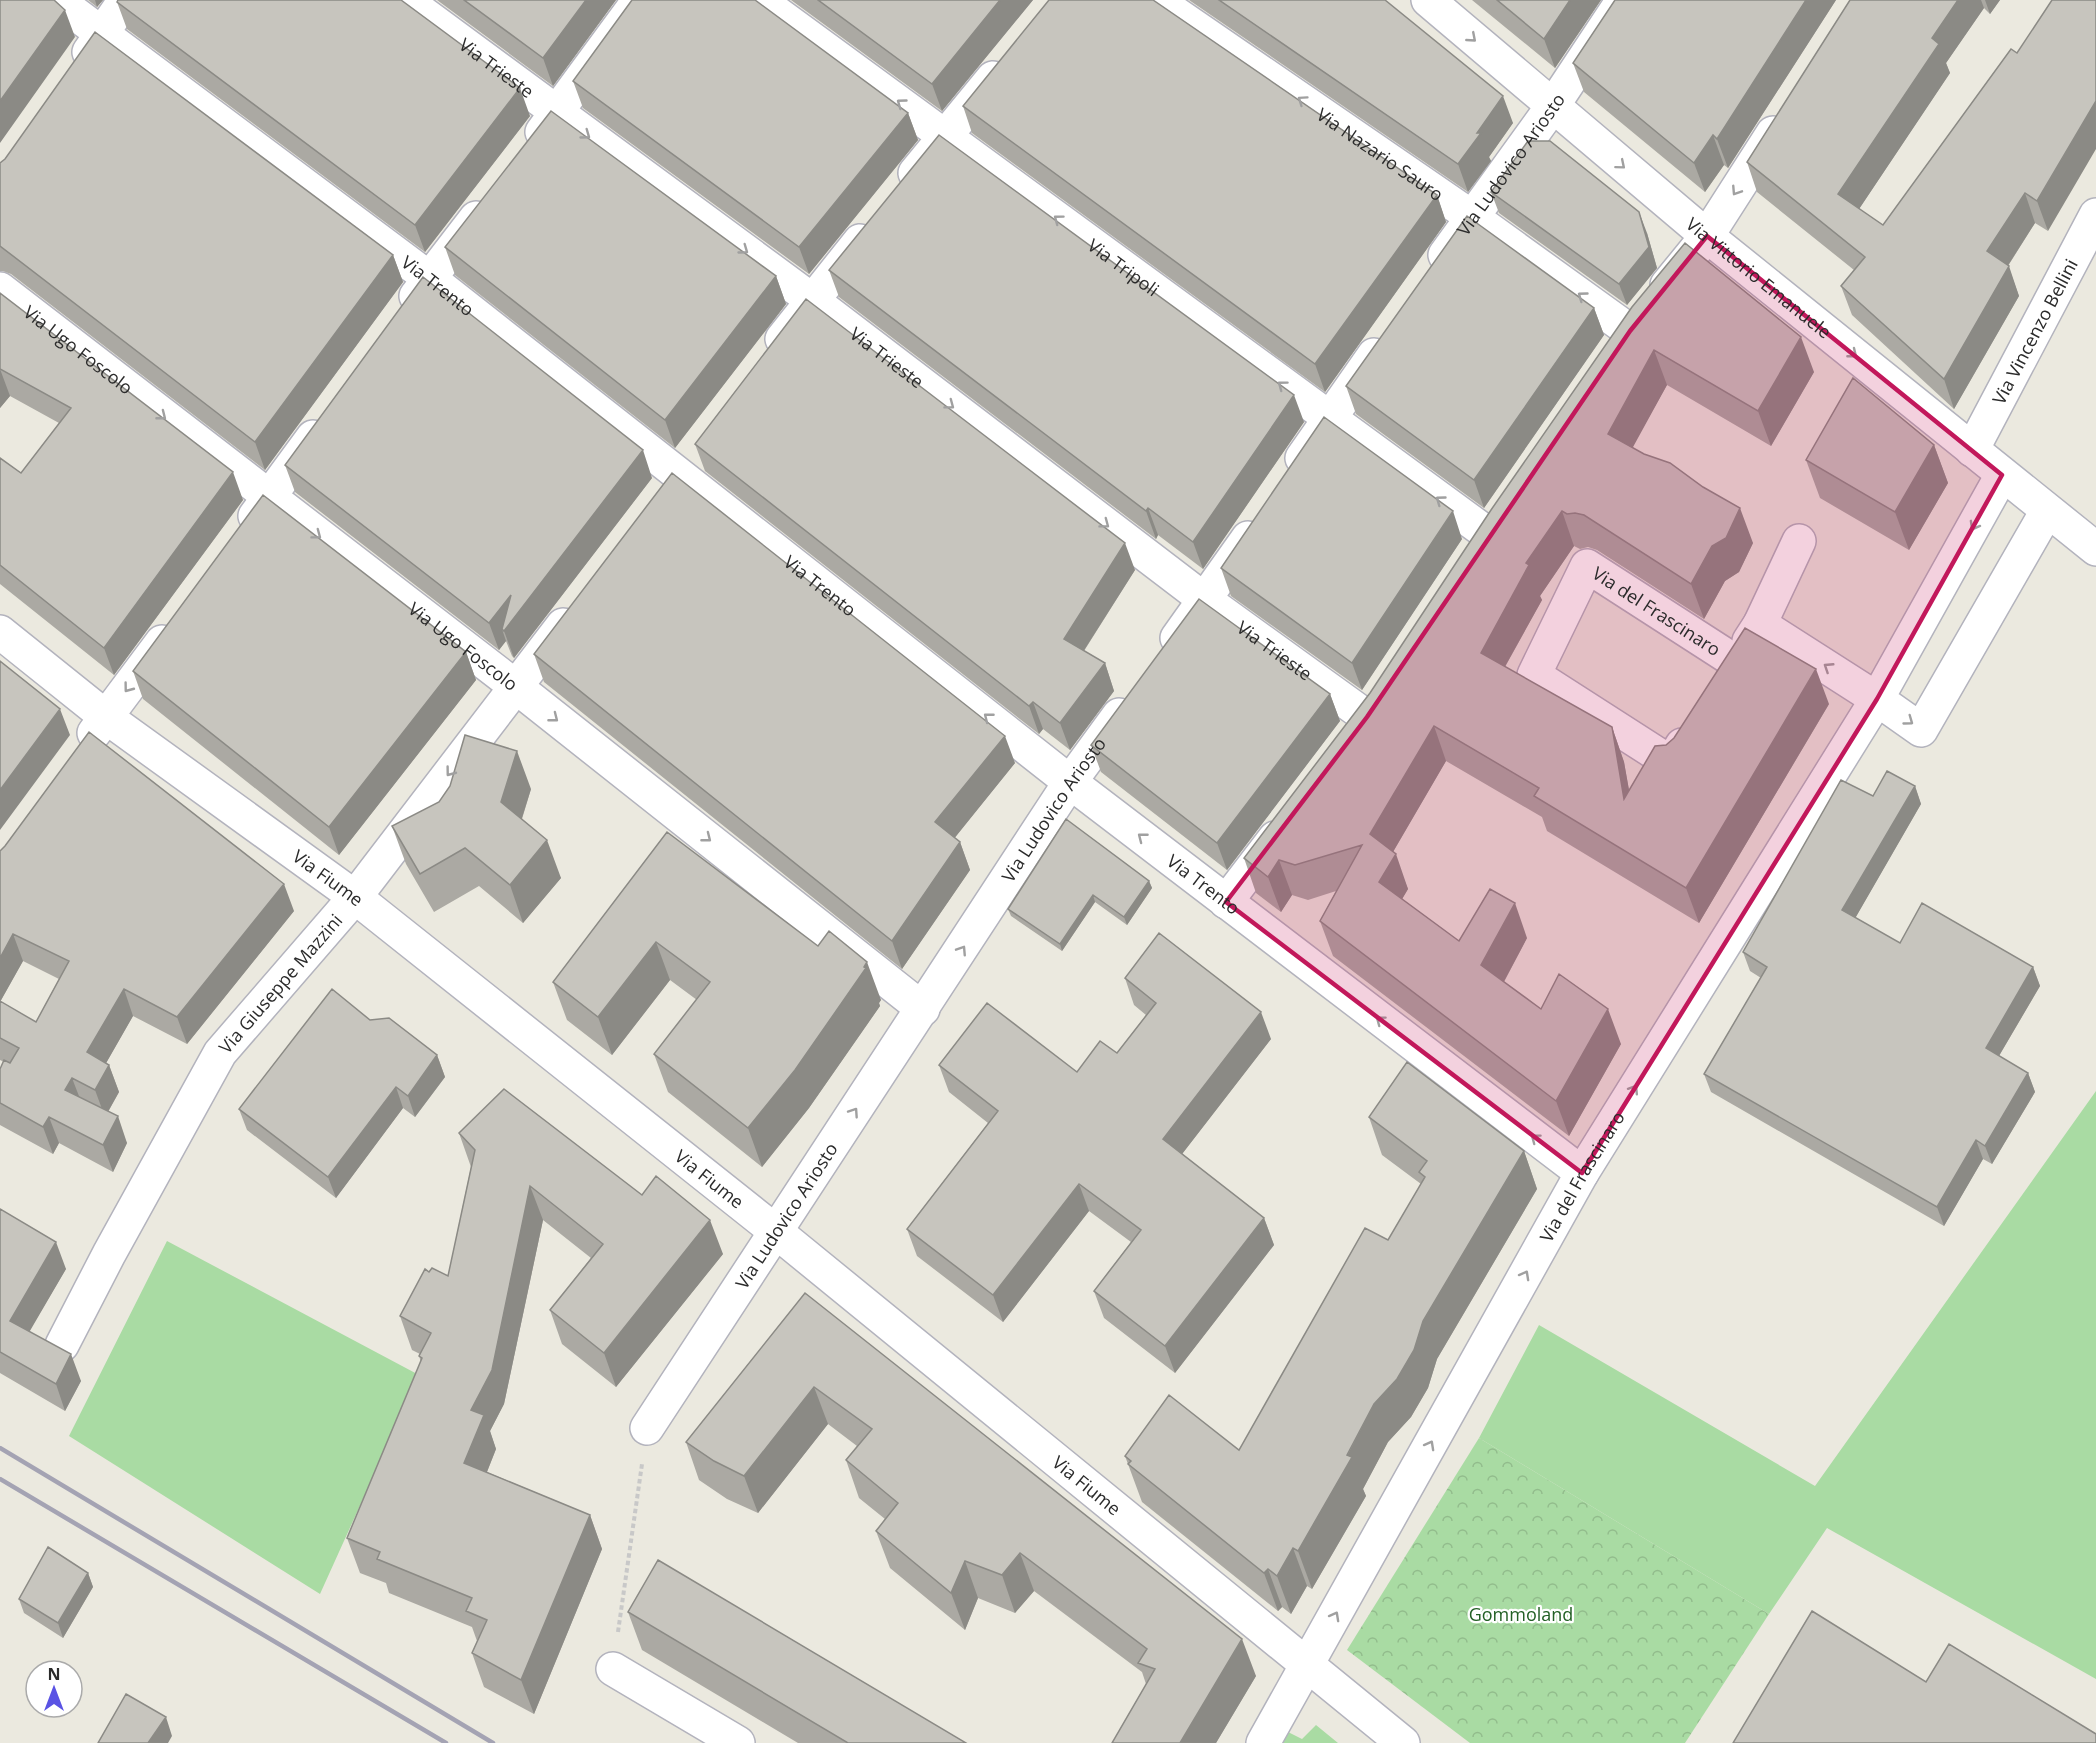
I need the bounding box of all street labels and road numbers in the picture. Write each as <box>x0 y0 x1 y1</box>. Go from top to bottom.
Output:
street label: Via Trieste <box>455 32 539 103</box>
street label: Via Ludovico Ariosto <box>1451 88 1570 240</box>
street label: Via Nazario Sauro <box>1312 102 1448 206</box>
street label: Via Vittorio Emanuele <box>1681 212 1836 343</box>
street label: Via Tripoli <box>1083 233 1164 301</box>
street label: Via Trento <box>397 250 479 321</box>
street label: Via Vincenzo Bellini <box>1986 255 2083 408</box>
street label: Via Ugo Foscolo <box>19 300 138 399</box>
street label: Via Trieste <box>845 321 929 393</box>
street label: Via Trento <box>779 550 861 621</box>
street label: Via del Frascinaro <box>1588 561 1725 661</box>
street label: Via Ugo Foscolo <box>404 596 523 696</box>
street label: Via Trieste <box>1232 615 1317 686</box>
street label: Via Ludovico Ariosto <box>996 732 1111 887</box>
street label: Via Fiume <box>288 844 369 911</box>
street label: Via Trento <box>1162 849 1245 920</box>
street label: Via Giuseppe Mazzini <box>213 909 347 1058</box>
street label: Via del Frascinaro <box>1534 1107 1630 1246</box>
street label: Via Ludovico Ariosto <box>730 1138 843 1293</box>
street label: Via Fiume <box>670 1144 749 1214</box>
street label: Via Fiume <box>1048 1450 1126 1520</box>

